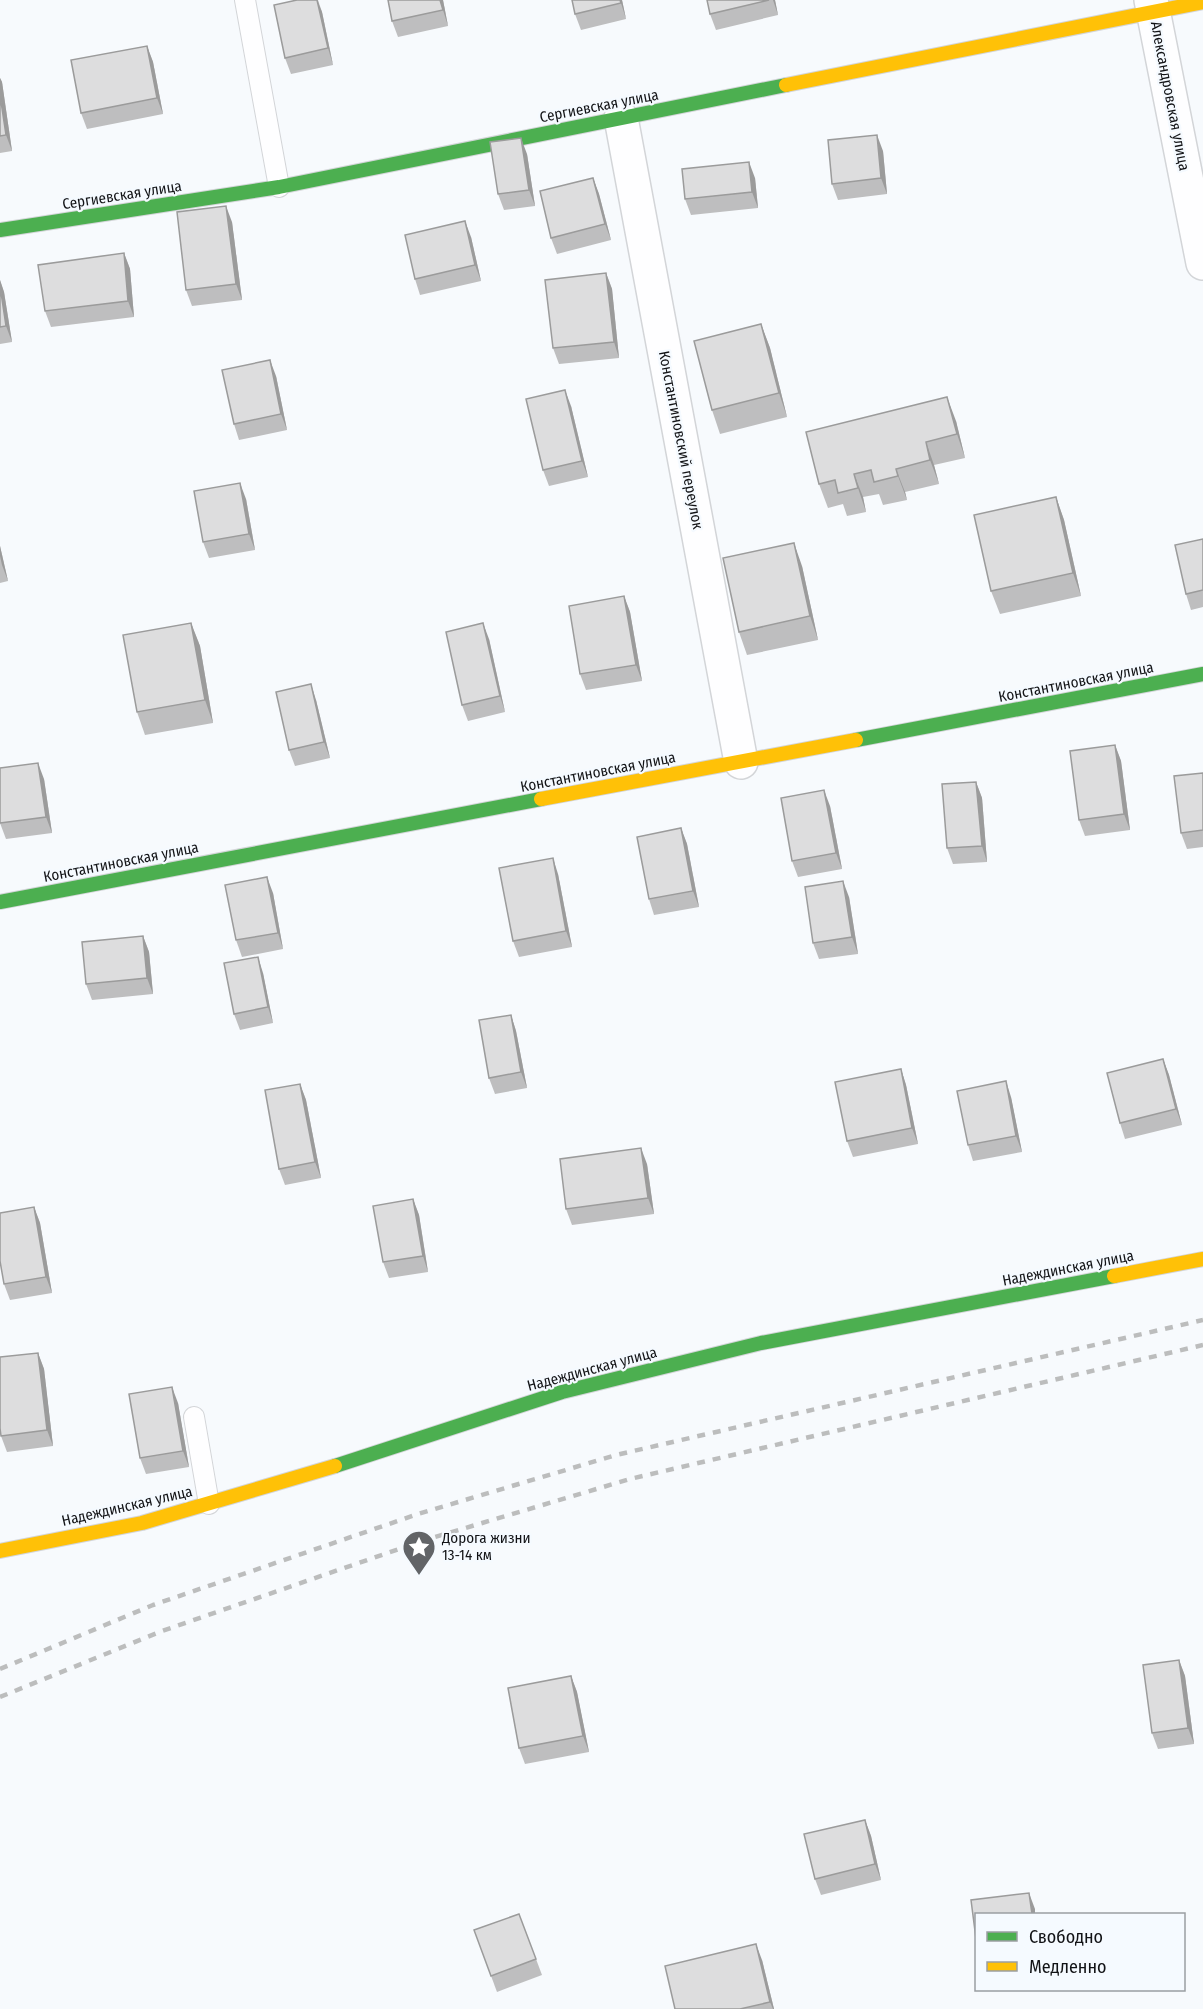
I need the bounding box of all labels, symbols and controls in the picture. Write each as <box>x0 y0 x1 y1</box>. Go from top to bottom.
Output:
street label: Александровская улица <box>1147 20 1193 172</box>
street label: Сергиевская улица <box>538 86 660 126</box>
street label: Сергиевская улица <box>61 177 183 213</box>
street label: Константиновский переулок <box>655 349 707 531</box>
street label: Константиновская улица <box>997 658 1155 706</box>
street label: Константиновская улица <box>519 748 677 796</box>
street label: Константиновская улица <box>42 838 200 886</box>
street label: Надеждинская улица <box>1001 1246 1135 1290</box>
street label: Надеждинская улица <box>525 1343 659 1395</box>
street label: Надеждинская улица <box>60 1482 194 1530</box>
place icon: Дорога жизни 13-14 км <box>401 1529 437 1576</box>
place label: Дорога жизни 13-14 км <box>441 1529 531 1564</box>
legend <box>975 1913 1185 1991</box>
text: Свободно <box>1029 1926 1103 1948</box>
text: Медленно <box>1029 1956 1107 1978</box>

